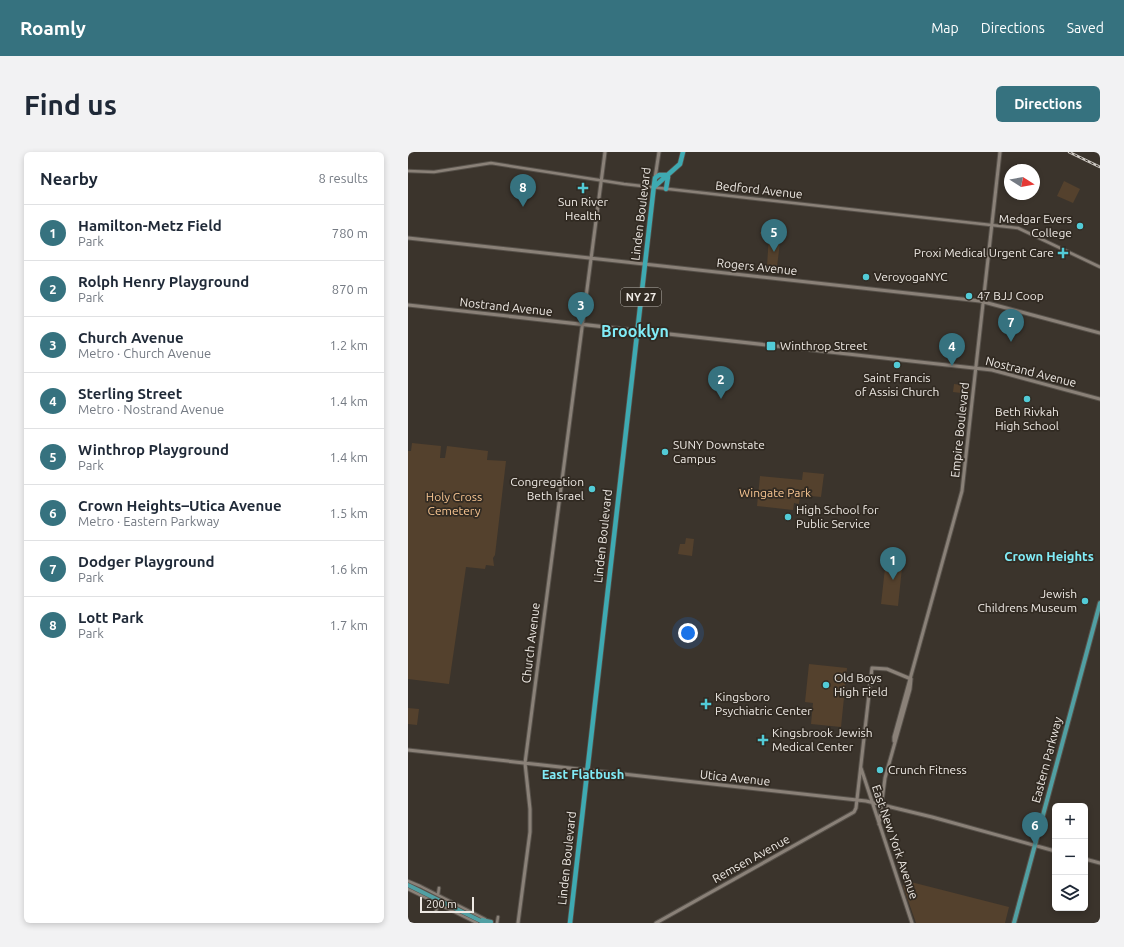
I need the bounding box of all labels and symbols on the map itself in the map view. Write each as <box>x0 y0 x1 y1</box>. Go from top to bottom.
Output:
north arrow <box>1004 164 1040 200</box>
street label: Linden Boulevard <box>628 167 653 261</box>
pin: 8 <box>510 174 536 207</box>
street label: Bedford Avenue <box>715 178 803 201</box>
marker: Sun River Health <box>577 182 589 194</box>
place label: Sun River Health <box>558 195 609 222</box>
place label: Medgar Evers College <box>999 212 1072 239</box>
pin: 5 <box>761 219 787 252</box>
marker: Medgar Evers College <box>1075 221 1085 231</box>
place label: Proxi Medical Urgent Care <box>914 246 1054 259</box>
marker: Proxi Medical Urgent Care <box>1057 247 1069 259</box>
street label: Rogers Avenue <box>716 256 798 277</box>
place label: VeroyogaNYC <box>874 270 948 283</box>
marker: VeroyogaNYC <box>861 272 871 282</box>
road number: NY 27 <box>621 288 661 306</box>
place label: 47 BJJ Coop <box>977 289 1044 302</box>
marker: 47 BJJ Coop <box>964 291 974 301</box>
pin: 3 <box>568 292 594 325</box>
street label: Nostrand Avenue <box>459 295 553 318</box>
pin: 7 <box>998 309 1024 342</box>
district label: Brooklyn <box>601 322 669 340</box>
pin: 4 <box>939 333 965 366</box>
place label: Winthrop Street <box>780 339 868 352</box>
marker: Winthrop Street <box>765 340 777 352</box>
street label: Nostrand Avenue <box>984 354 1078 389</box>
marker: Saint Francis of Assisi Church <box>892 360 902 370</box>
pin: 2 <box>708 366 734 399</box>
place label: Saint Francis of Assisi Church <box>855 371 939 398</box>
street label: Empire Boulevard <box>948 382 971 478</box>
marker: Beth Rivkah High School <box>1022 394 1032 404</box>
place label: Beth Rivkah High School <box>995 405 1059 432</box>
place label: SUNY Downstate Campus <box>673 438 765 465</box>
marker: SUNY Downstate Campus <box>660 447 670 457</box>
place label: Congregation Beth Israel <box>510 475 584 502</box>
marker: Congregation Beth Israel <box>587 484 597 494</box>
park label: Wingate Park <box>739 486 811 499</box>
street label: Linden Boulevard <box>591 489 614 583</box>
park label: Holy Cross Cemetery <box>426 490 482 517</box>
place label: High School for Public Service <box>796 503 879 530</box>
marker: High School for Public Service <box>783 512 793 522</box>
pin: 1 <box>880 547 906 580</box>
district label: Crown Heights <box>1004 549 1094 563</box>
place label: Jewish Childrens Museum <box>977 587 1077 614</box>
marker: Jewish Childrens Museum <box>1080 596 1090 606</box>
street label: Church Avenue <box>519 602 542 684</box>
your location <box>678 623 698 643</box>
place label: Old Boys High Field <box>834 671 888 698</box>
marker: Old Boys High Field <box>821 680 831 690</box>
place label: Kingsboro Psychiatric Center <box>715 690 812 717</box>
marker: Kingsboro Psychiatric Center <box>700 698 712 710</box>
street label: Eastern Parkway <box>1029 715 1064 804</box>
place label: Kingsbrook Jewish Medical Center <box>772 726 873 753</box>
marker: Kingsbrook Jewish Medical Center <box>757 734 769 746</box>
place label: Crunch Fitness <box>888 763 967 776</box>
marker: Crunch Fitness <box>875 765 885 775</box>
district label: East Flatbush <box>542 767 624 781</box>
street label: Utica Avenue <box>699 767 771 788</box>
street label: East New York Avenue <box>870 783 921 901</box>
street label: Linden Boulevard <box>555 811 578 905</box>
pin: 6 <box>1022 812 1048 845</box>
street label: Remsen Avenue <box>710 832 792 885</box>
scale bar <box>420 895 474 914</box>

